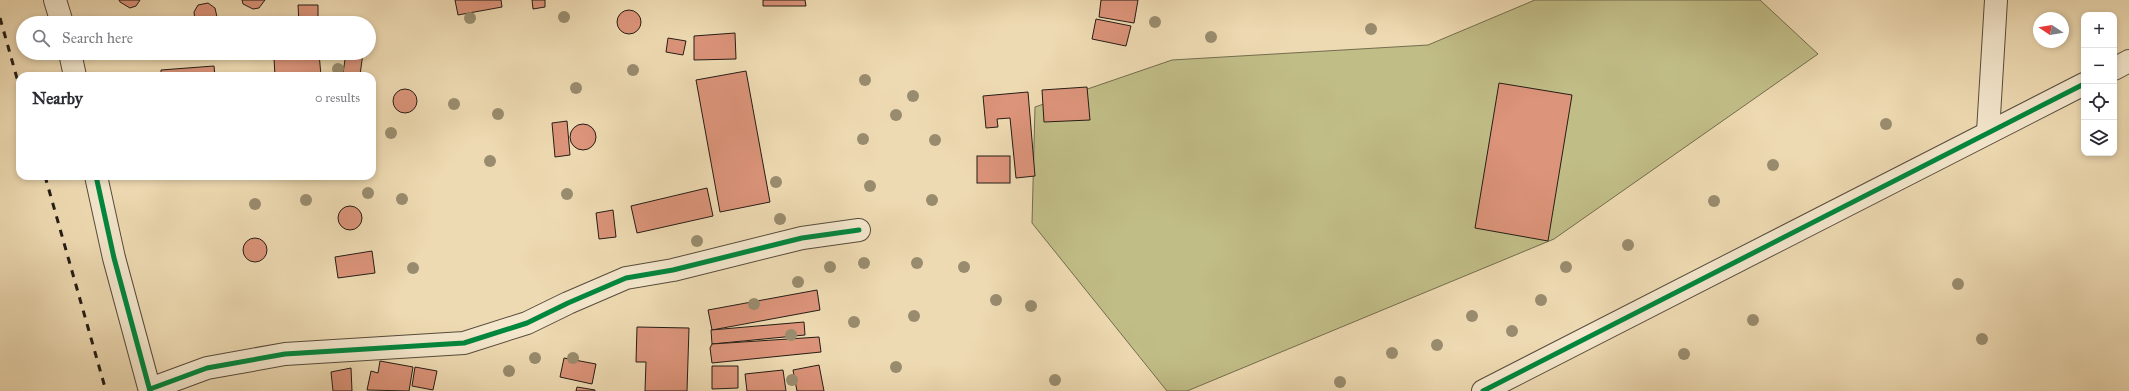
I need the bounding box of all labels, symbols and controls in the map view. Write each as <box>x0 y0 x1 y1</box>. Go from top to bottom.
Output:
north arrow <box>2033 12 2069 48</box>
map controls <box>2081 12 2117 156</box>
button: + <box>2081 12 2117 48</box>
search box <box>16 16 376 60</box>
icon: search <box>30 27 52 49</box>
text: Search here <box>62 29 133 47</box>
button: − <box>2081 48 2117 84</box>
button: locate <box>2081 84 2117 120</box>
text: Nearby <box>32 88 83 109</box>
text: 0 results <box>315 90 360 106</box>
button: layers <box>2081 120 2117 156</box>

